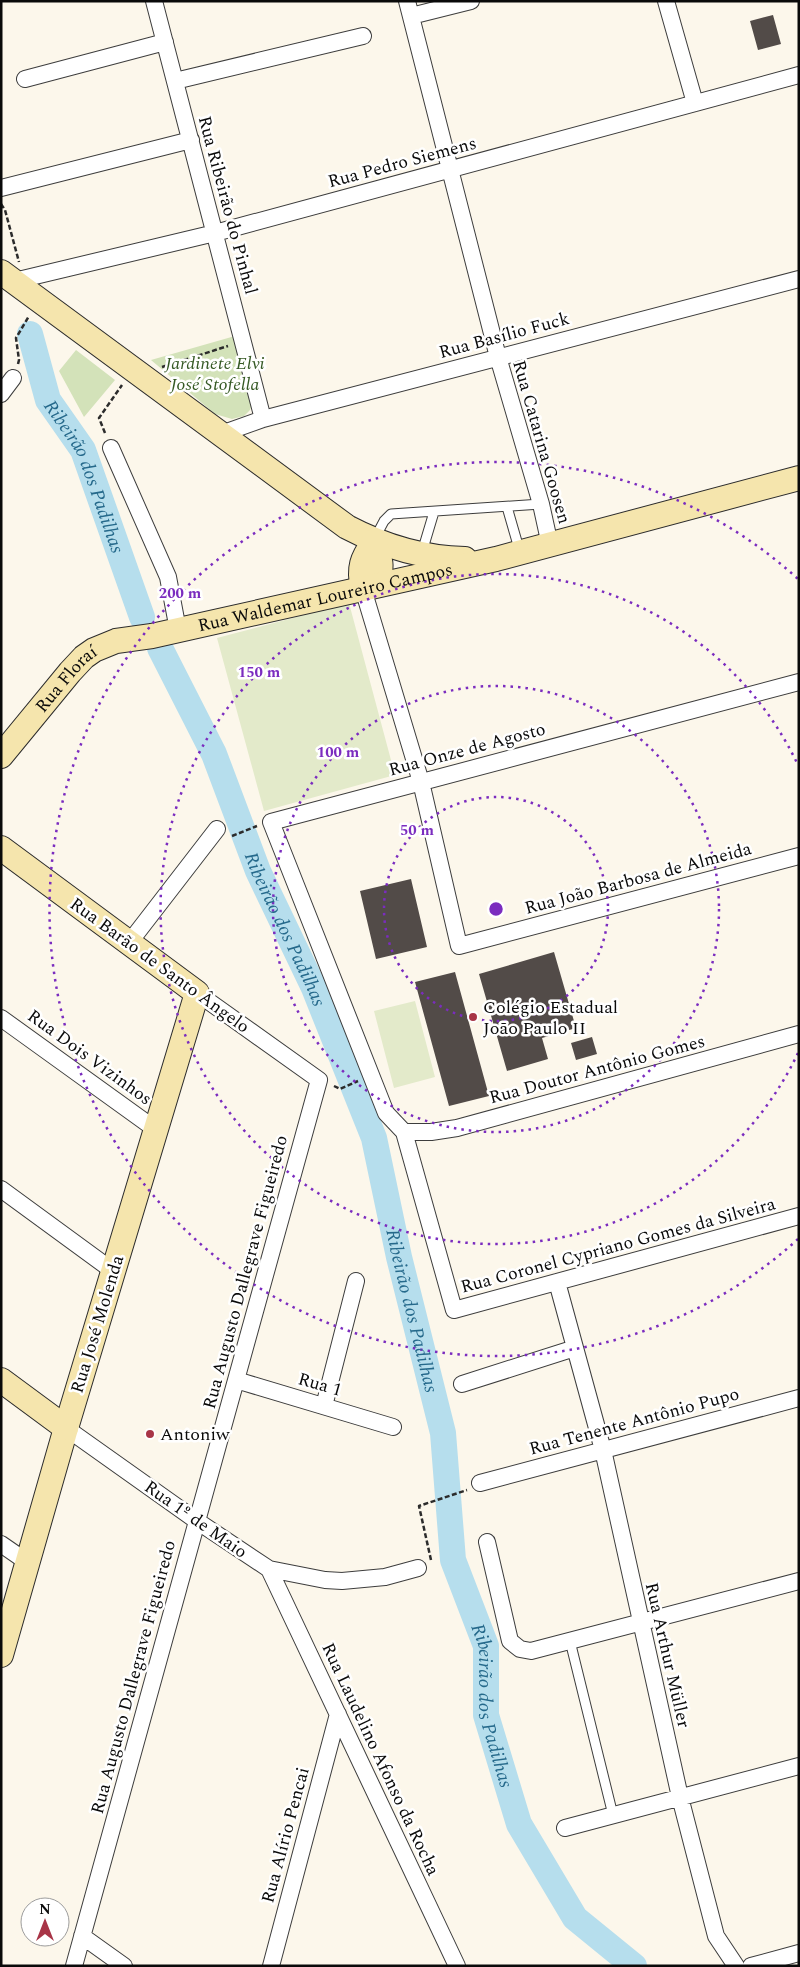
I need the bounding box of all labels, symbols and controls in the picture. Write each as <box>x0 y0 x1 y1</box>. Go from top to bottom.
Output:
street label: Rua Ribeirão do Pinhal <box>191 113 264 297</box>
street label: Rua Pedro Siemens <box>325 130 479 195</box>
street label: Rua Basílio Fuck <box>436 305 572 366</box>
park label: Jardinete Elvi José Stofella <box>163 350 265 398</box>
street label: Rua Catarina Goosen <box>505 357 578 527</box>
water label: Ribeirão dos Padilhas <box>36 394 131 558</box>
street label: Rua Waldemar Loureiro Campos <box>195 556 455 639</box>
text: 200 m <box>159 582 202 605</box>
street label: Rua Floraí <box>29 638 104 719</box>
text: 150 m <box>238 661 281 684</box>
street label: Rua Onze de Agosto <box>386 716 549 783</box>
text: 100 m <box>317 741 360 764</box>
text: 50 m <box>400 819 435 842</box>
street label: Rua João Barbosa de Almeida <box>522 835 755 922</box>
water label: Ribeirão dos Padilhas <box>236 848 333 1011</box>
street label: Rua Barão de Santo Ângelo <box>64 891 255 1040</box>
centre of rings <box>487 900 505 918</box>
place label: Colégio Estadual João Paulo II <box>483 994 618 1042</box>
street label: Rua Dois Vizinhos <box>22 1003 158 1112</box>
marker: Colégio Estadual João Paulo II <box>467 1011 479 1023</box>
street label: Rua Doutor Antônio Gomes <box>486 1028 708 1111</box>
street label: Rua Augusto Dallegrave Figueiredo <box>196 1132 295 1412</box>
street label: Rua Coronel Cypriano Gomes da Silveira <box>458 1190 779 1301</box>
water label: Ribeirão dos Padilhas <box>377 1226 445 1396</box>
street label: Rua José Molenda <box>64 1252 131 1396</box>
street label: Rua 1 <box>295 1365 345 1404</box>
street label: Rua Tenente Antônio Pupo <box>526 1380 742 1463</box>
place label: Antoniw <box>160 1421 230 1448</box>
marker: Antoniw <box>144 1428 156 1440</box>
street label: Rua 1º de Maio <box>139 1474 253 1565</box>
street label: Rua Augusto Dallegrave Figueiredo <box>84 1537 183 1817</box>
street label: Rua Arthur Müller <box>638 1580 697 1730</box>
water label: Ribeirão dos Padilhas <box>463 1619 520 1792</box>
street label: Rua Laudelino Afonso da Rocha <box>315 1638 447 1880</box>
street label: Rua Alírio Pencai <box>254 1764 317 1906</box>
north arrow <box>20 1897 70 1947</box>
text: N <box>39 1899 51 1920</box>

